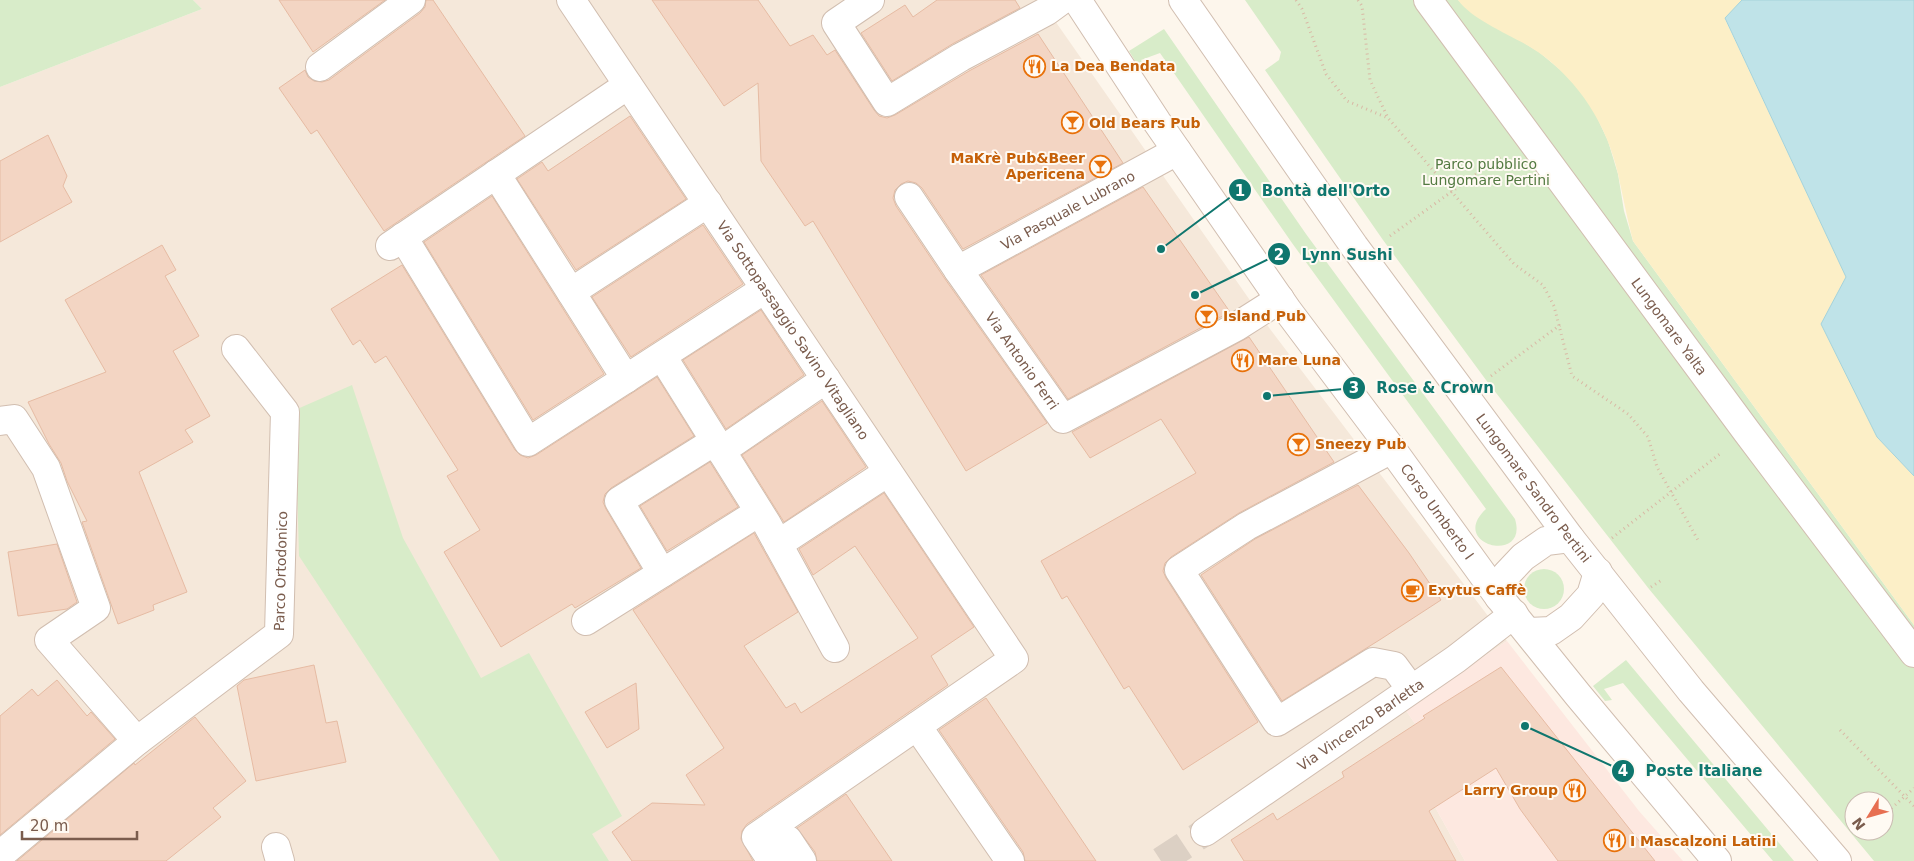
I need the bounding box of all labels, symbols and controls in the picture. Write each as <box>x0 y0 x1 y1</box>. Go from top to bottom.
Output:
restaurant icon: La Dea Bendata <box>1023 54 1047 78</box>
place label: La Dea Bendata <box>1051 58 1175 74</box>
bar icon: Old Bears Pub <box>1061 111 1085 135</box>
place label: Old Bears Pub <box>1089 115 1201 131</box>
place label: MaKrè Pub&Beer Apericena <box>950 150 1085 182</box>
bar icon: MaKrè Pub&Beer Apericena <box>1089 154 1113 178</box>
park label: Parco pubblico Lungomare Pertini <box>1422 156 1550 188</box>
street label: Via Pasquale Lubrano <box>998 167 1138 253</box>
callout: Bontà dell'Orto <box>1227 175 1401 205</box>
text: 1 <box>1235 182 1245 200</box>
text: Bontà dell'Orto <box>1262 182 1390 200</box>
street label: Via Sottopassaggio Savino Vitagliano <box>714 218 872 443</box>
callout: Lynn Sushi <box>1267 239 1403 269</box>
text: 2 <box>1274 246 1284 264</box>
text: Lynn Sushi <box>1301 246 1393 264</box>
street label: Lungomare Yalta <box>1628 275 1710 378</box>
bar icon: Island Pub <box>1195 304 1219 328</box>
place label: Island Pub <box>1223 308 1306 324</box>
street label: Via Antonio Ferri <box>982 309 1062 413</box>
restaurant icon: Mare Luna <box>1230 348 1254 372</box>
place label: Mare Luna <box>1258 352 1341 368</box>
callout: Rose & Crown <box>1342 373 1504 403</box>
text: 3 <box>1349 379 1359 397</box>
text: Rose & Crown <box>1376 379 1494 397</box>
street label: Lungomare Sandro Pertini <box>1473 410 1594 566</box>
bar icon: Sneezy Pub <box>1287 432 1311 456</box>
place label: Sneezy Pub <box>1315 436 1406 452</box>
street label: Corso Umberto I <box>1397 461 1477 563</box>
street label: Parco Ortodonico <box>271 511 290 631</box>
cafe icon: Exytus Caffè <box>1400 578 1424 602</box>
place label: Exytus Caffè <box>1428 582 1526 598</box>
street label: Via Vincenzo Barletta <box>1294 676 1427 774</box>
callout: Poste Italiane <box>1611 756 1773 786</box>
text: 4 <box>1618 762 1628 780</box>
text: Poste Italiane <box>1646 762 1762 780</box>
restaurant icon: Larry Group <box>1562 778 1586 802</box>
place label: Larry Group <box>1464 782 1558 798</box>
north arrow <box>1844 791 1894 841</box>
scale bar <box>22 808 138 840</box>
text: N <box>1849 814 1869 833</box>
text: 20 m <box>30 817 68 835</box>
restaurant icon: I Mascalzoni Latini <box>1602 829 1626 853</box>
place label: I Mascalzoni Latini <box>1630 833 1776 849</box>

